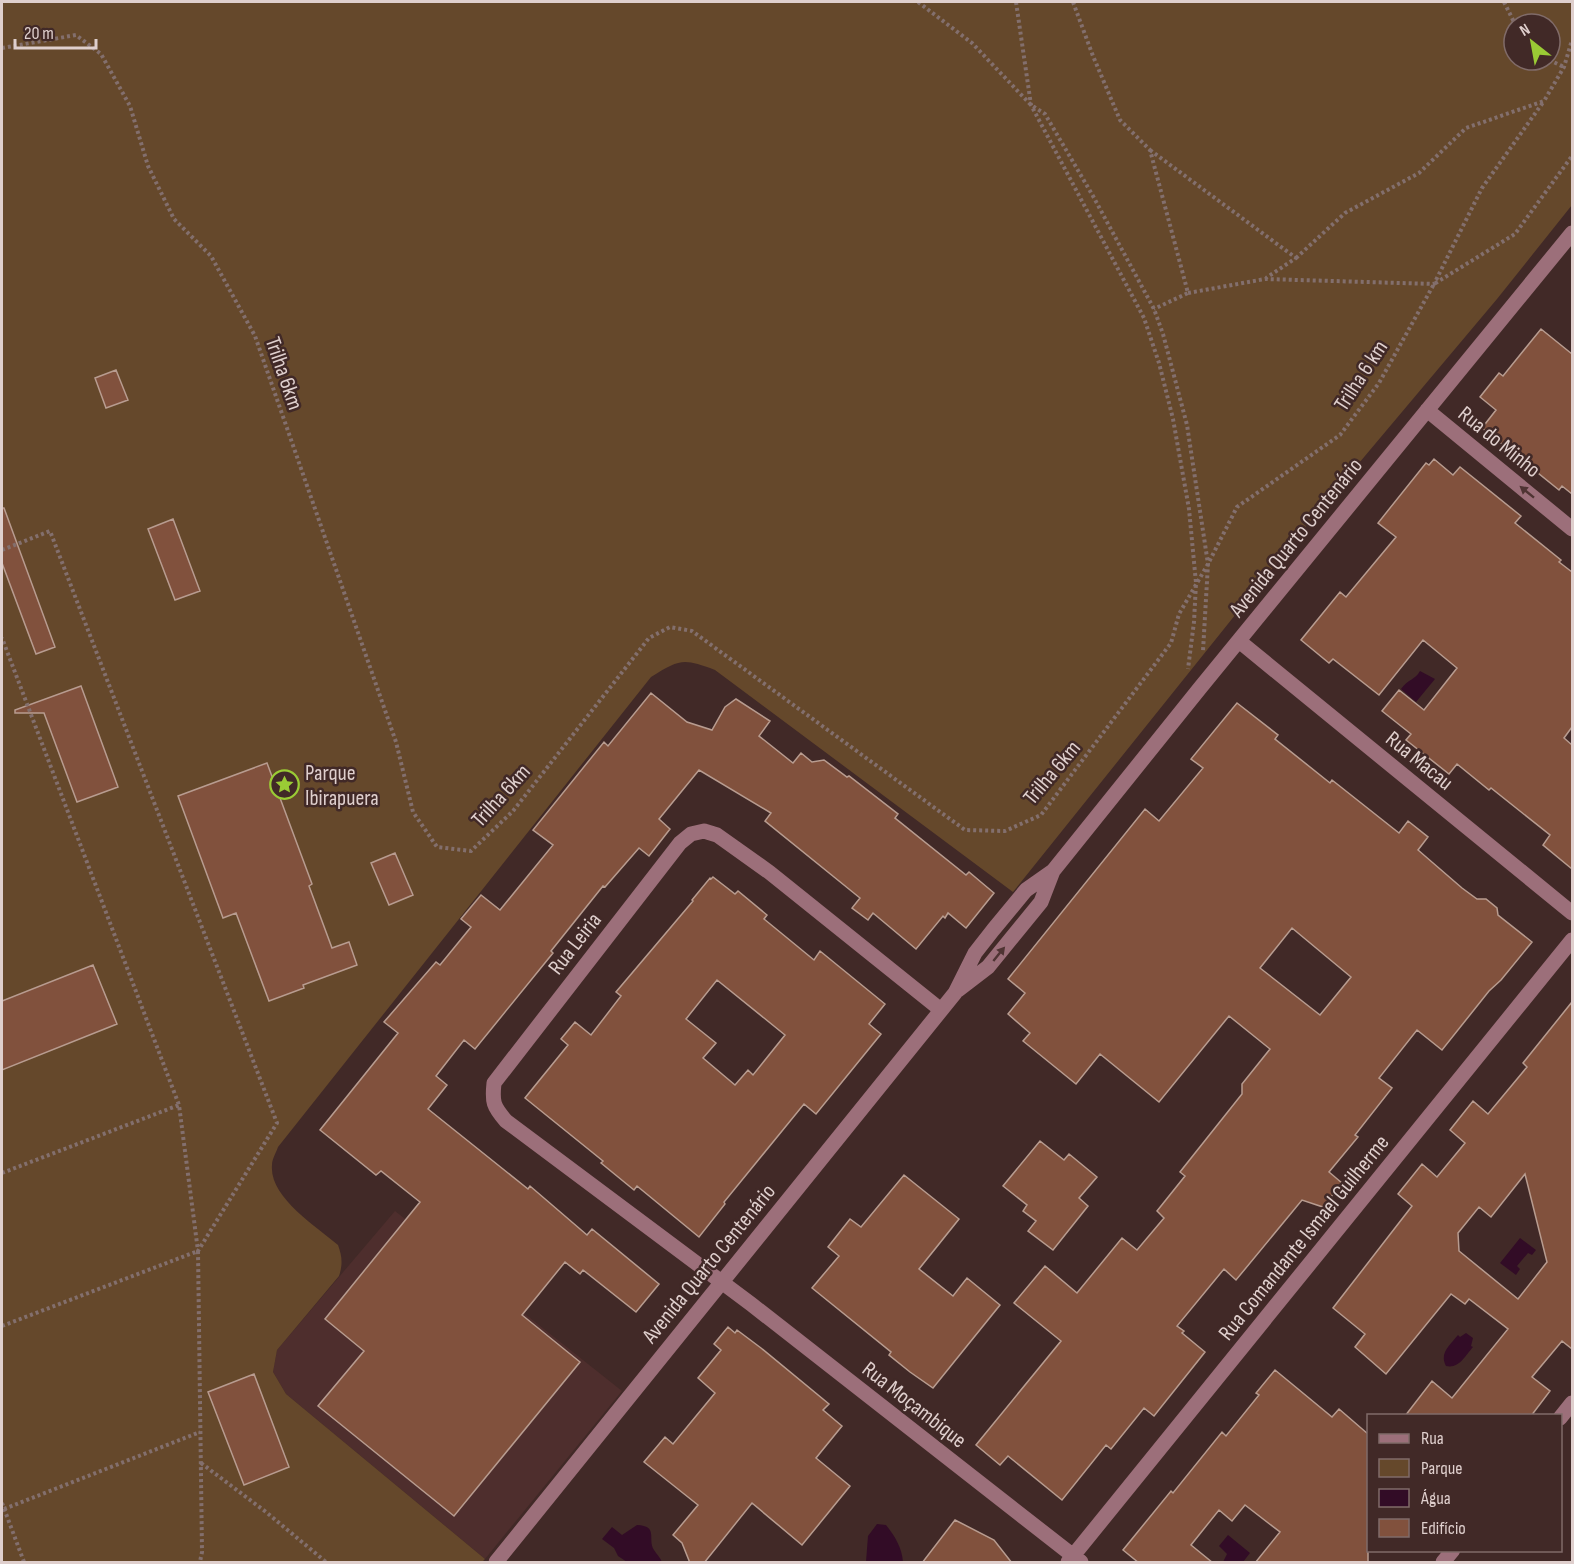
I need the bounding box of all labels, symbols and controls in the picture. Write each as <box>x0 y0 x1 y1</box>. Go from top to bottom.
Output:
scale bar <box>15 12 96 50</box>
north arrow <box>1502 12 1562 72</box>
text: N <box>1516 20 1534 41</box>
text: 20 m <box>24 23 54 44</box>
street label: Trilha 6km <box>259 333 309 414</box>
street label: Trilha 6 km <box>1328 335 1394 416</box>
street label: Rua do Minho <box>1452 401 1546 484</box>
street label: Avenida Quarto Centenário <box>1223 453 1369 624</box>
one-way arrow <box>1519 485 1535 498</box>
street label: Rua Macau <box>1380 726 1458 797</box>
street label: Trilha 6km <box>1018 735 1087 811</box>
street label: Trilha 6km <box>466 759 536 833</box>
place label: Parque Ibirapuera <box>305 760 379 812</box>
place icon: Parque Ibirapuera <box>268 769 300 801</box>
street label: Rua Leiria <box>543 908 608 980</box>
one-way arrow <box>992 947 1004 962</box>
street label: Rua Comandante Ismael Guilherme <box>1213 1130 1395 1346</box>
street label: Avenida Quarto Centenário <box>636 1179 782 1350</box>
street label: Rua Moçambique <box>856 1356 972 1454</box>
legend <box>1367 1414 1562 1552</box>
text: Rua <box>1421 1428 1444 1449</box>
text: Parque <box>1421 1458 1462 1479</box>
text: Água <box>1420 1488 1451 1509</box>
text: Edifício <box>1421 1518 1466 1539</box>

